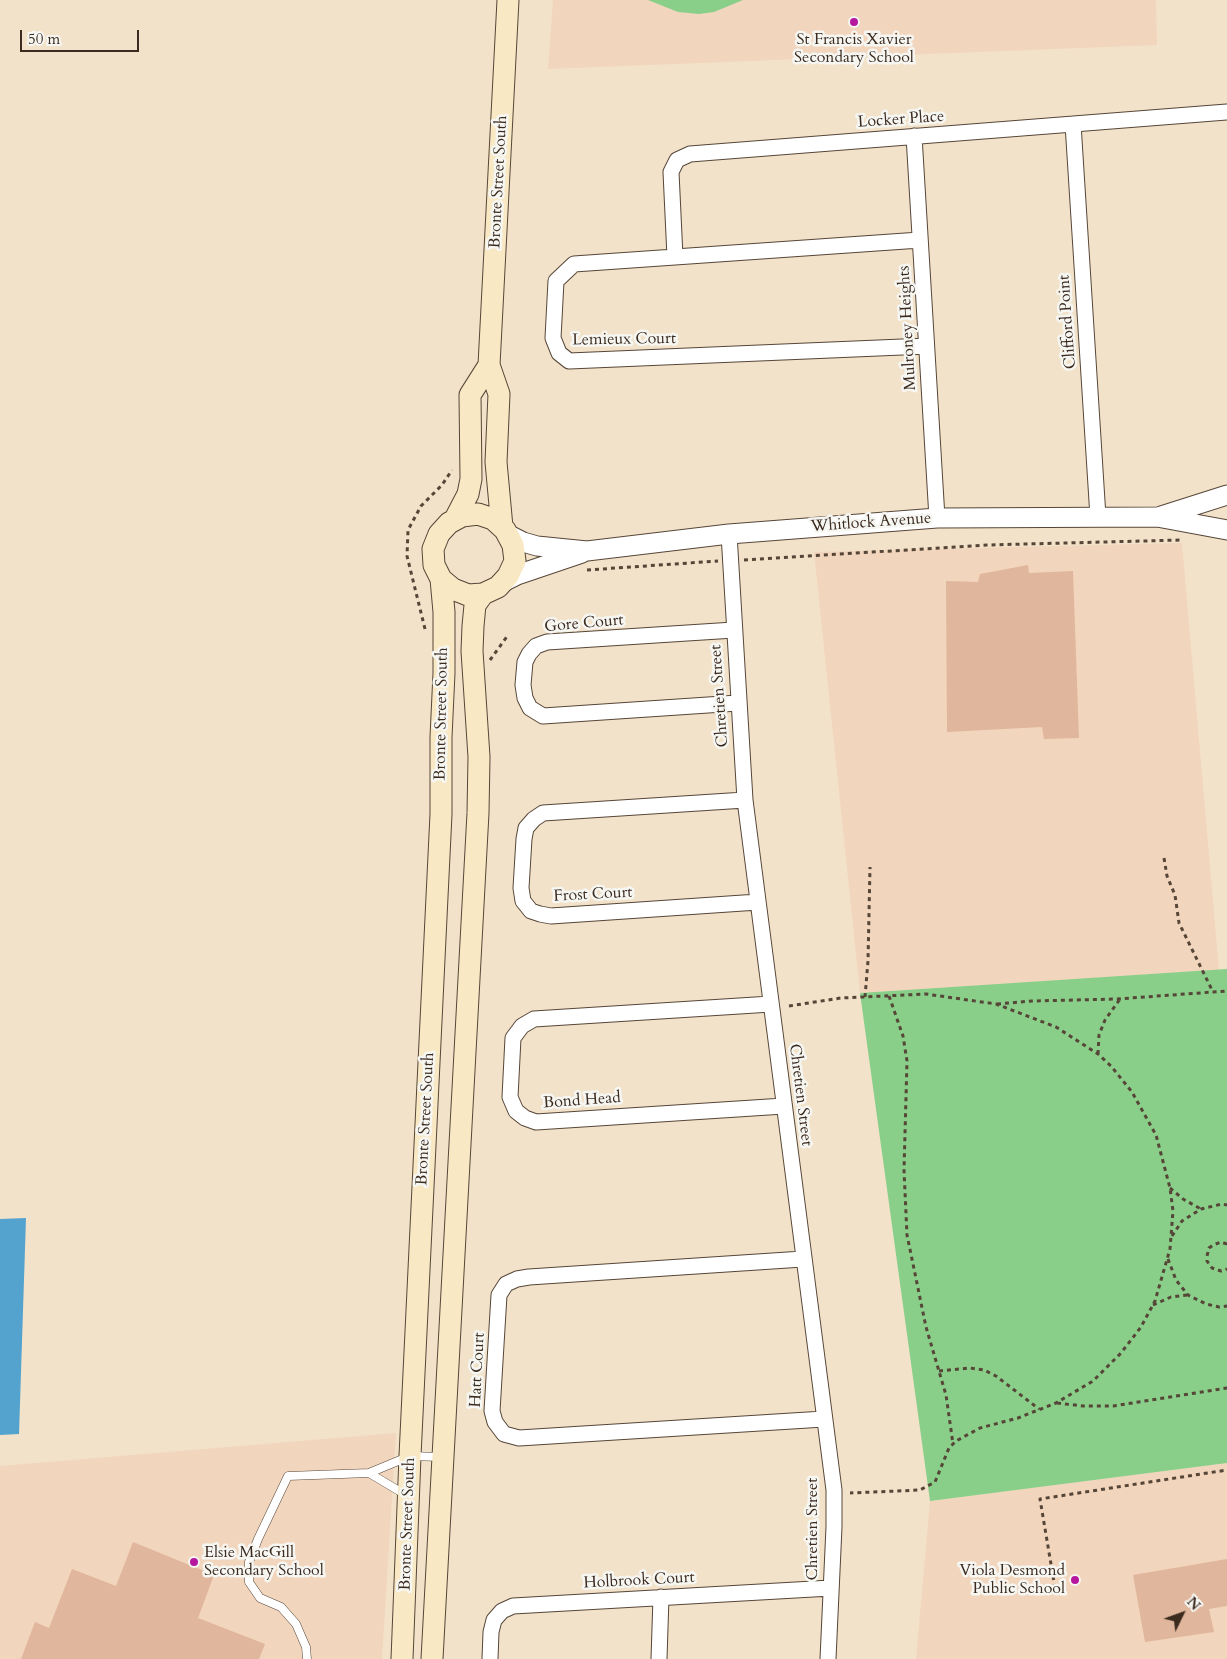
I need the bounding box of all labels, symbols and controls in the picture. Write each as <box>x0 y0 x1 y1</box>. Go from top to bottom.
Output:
marker: St Francis Xavier Secondary School <box>848 16 860 28</box>
scale bar <box>22 20 141 52</box>
text: 50 m <box>28 29 60 49</box>
place label: St Francis Xavier Secondary School <box>794 30 914 68</box>
street label: Locker Place <box>857 107 945 133</box>
street label: Bronte Street South <box>486 115 512 249</box>
street label: Mulroney Heights <box>895 265 921 391</box>
street label: Clifford Point <box>1055 274 1081 370</box>
street label: Lemieux Court <box>572 329 676 351</box>
street label: Whitlock Avenue <box>810 509 932 537</box>
street label: Gore Court <box>544 611 624 637</box>
street label: Chretien Street <box>707 644 733 748</box>
street label: Bronte Street South <box>431 647 453 781</box>
street label: Frost Court <box>553 883 633 907</box>
street label: Chretien Street <box>784 1043 816 1147</box>
street label: Bronte Street South <box>413 1052 439 1186</box>
street label: Bond Head <box>543 1089 621 1113</box>
street label: Hatt Court <box>466 1332 490 1408</box>
street label: Bronte Street South <box>396 1457 420 1591</box>
street label: Chretien Street <box>803 1478 823 1580</box>
place label: Elsie MacGill Secondary School <box>204 1543 324 1581</box>
marker: Elsie MacGill Secondary School <box>188 1556 200 1568</box>
place label: Viola Desmond Public School <box>959 1561 1065 1599</box>
street label: Holbrook Court <box>583 1569 695 1593</box>
marker: Viola Desmond Public School <box>1069 1574 1081 1586</box>
north arrow <box>1157 1589 1207 1639</box>
text: N <box>1182 1593 1205 1615</box>

